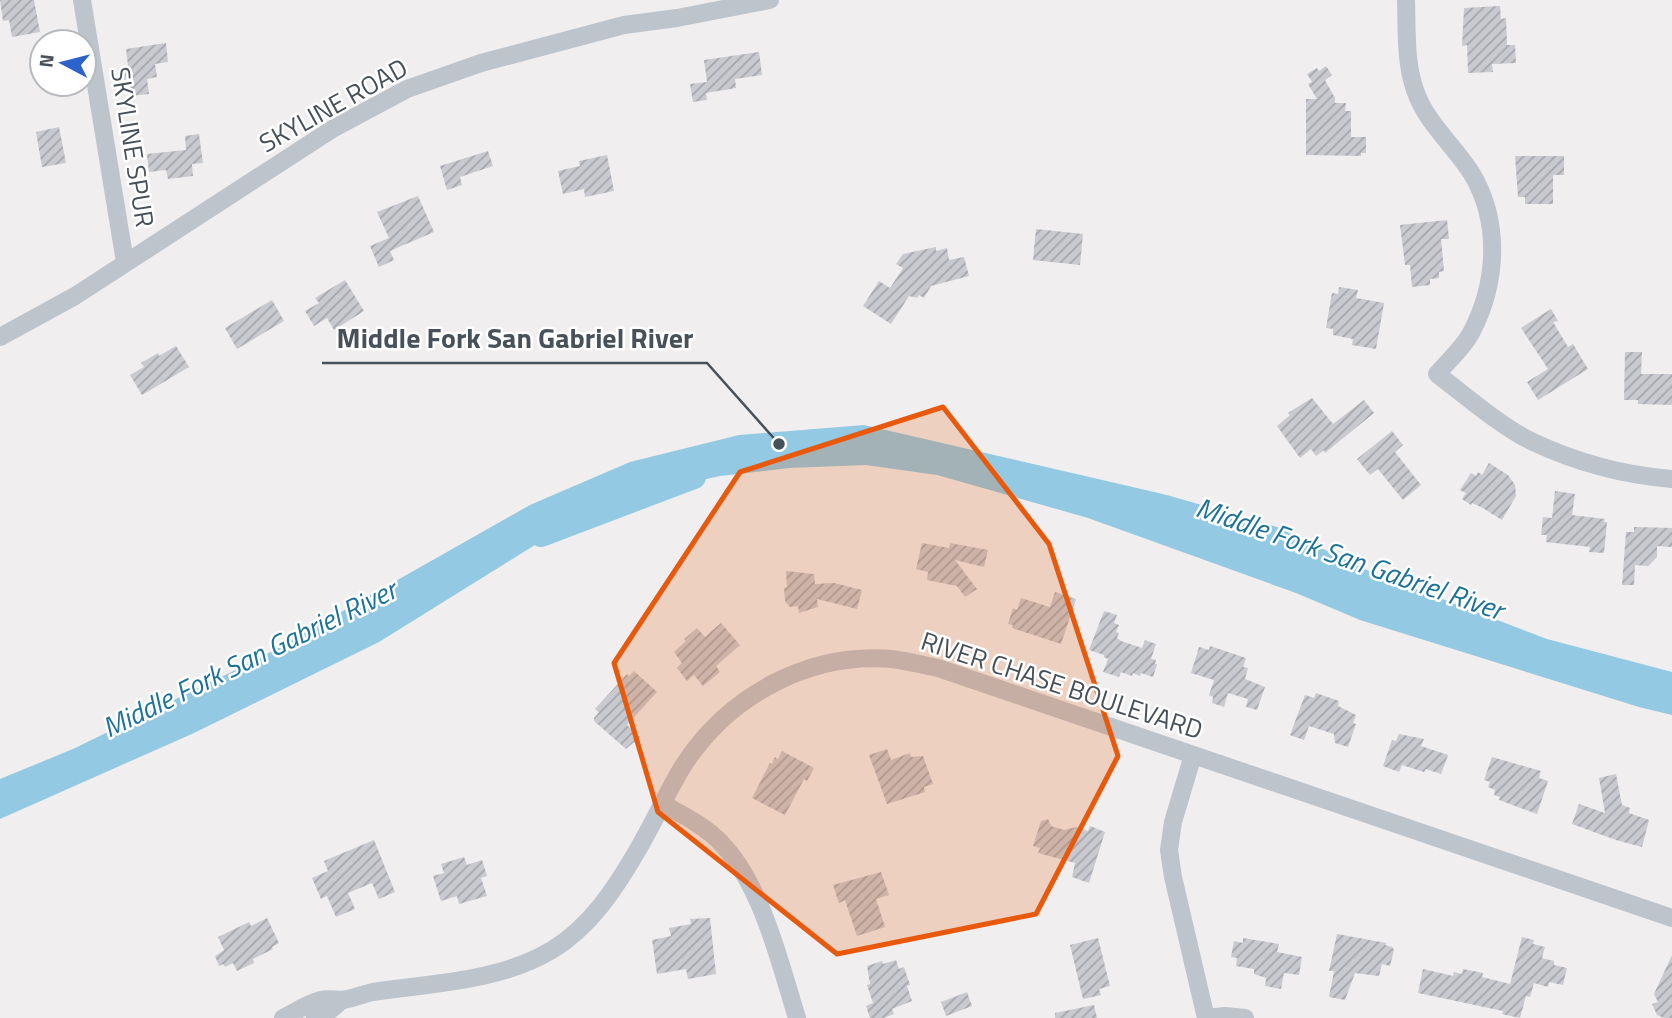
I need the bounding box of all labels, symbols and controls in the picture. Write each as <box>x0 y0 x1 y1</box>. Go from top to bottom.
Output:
north arrow <box>28 28 98 98</box>
street label: SKYLINE ROAD <box>252 48 414 162</box>
text: N <box>30 53 61 69</box>
street label: SKYLINE SPUR <box>101 64 165 230</box>
callout: Middle Fork San Gabriel River <box>322 314 707 363</box>
text: Middle Fork San Gabriel River <box>337 316 693 359</box>
water label: Middle Fork San Gabriel River <box>1190 485 1513 632</box>
water label: Middle Fork San Gabriel River <box>95 567 406 748</box>
street label: RIVER CHASE BOULEVARD <box>916 621 1208 749</box>

